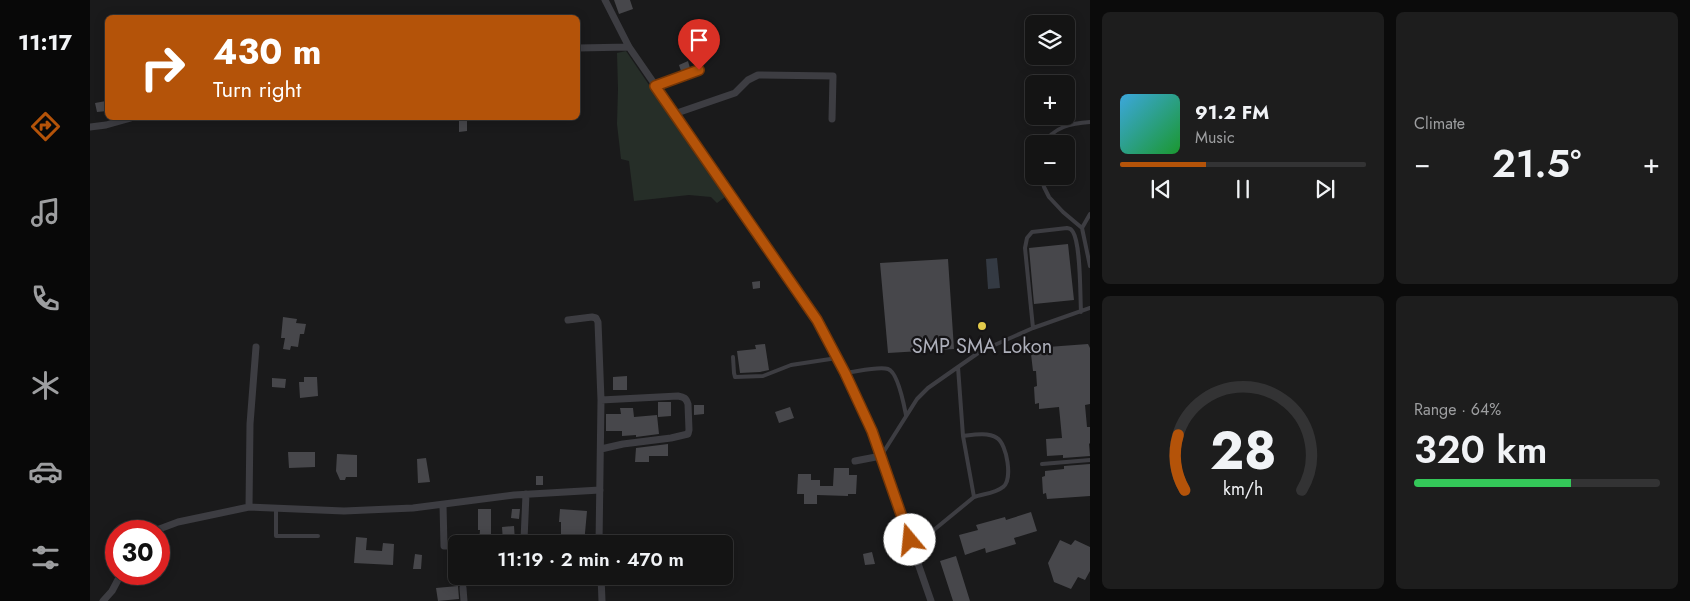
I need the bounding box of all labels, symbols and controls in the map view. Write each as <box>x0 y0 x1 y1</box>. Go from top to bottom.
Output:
map controls <box>1025 15 1075 185</box>
button: layers <box>1025 15 1075 65</box>
pin <box>678 19 720 70</box>
text: 11:17 <box>18 26 72 58</box>
icon: arrive <box>685 26 713 54</box>
text: 430 m <box>213 27 322 77</box>
icon: right <box>130 35 195 100</box>
text: Turn right <box>213 73 301 105</box>
button: + <box>1025 75 1075 125</box>
text: 91.2 FM <box>1195 99 1269 126</box>
icon: directions <box>28 109 63 144</box>
text: Climate <box>1414 112 1465 135</box>
text: Music <box>1195 126 1235 149</box>
button: − <box>1025 135 1075 185</box>
text: 21.5° <box>1492 136 1581 191</box>
text: − <box>1414 143 1431 184</box>
text: + <box>1643 143 1660 184</box>
icon: previous <box>1147 175 1175 203</box>
icon: pause <box>1229 175 1257 203</box>
icon: next <box>1311 175 1339 203</box>
icon: music <box>28 195 63 230</box>
icon: phone <box>28 281 63 316</box>
marker: SMP SMA Lokon <box>976 320 988 332</box>
place label: SMP SMA Lokon <box>912 332 1052 361</box>
icon: climate <box>28 368 63 403</box>
text: Range · 64% <box>1414 398 1501 421</box>
text: 28 <box>1210 413 1276 489</box>
text: 320 km <box>1414 422 1547 477</box>
icon: car <box>28 454 63 489</box>
text: km/h <box>1223 476 1263 502</box>
position arrow <box>883 513 935 565</box>
speed limit sign: 30 <box>105 520 170 585</box>
icon: filters <box>28 540 63 575</box>
text: 11:19 · 2 min · 470 m <box>497 546 684 573</box>

